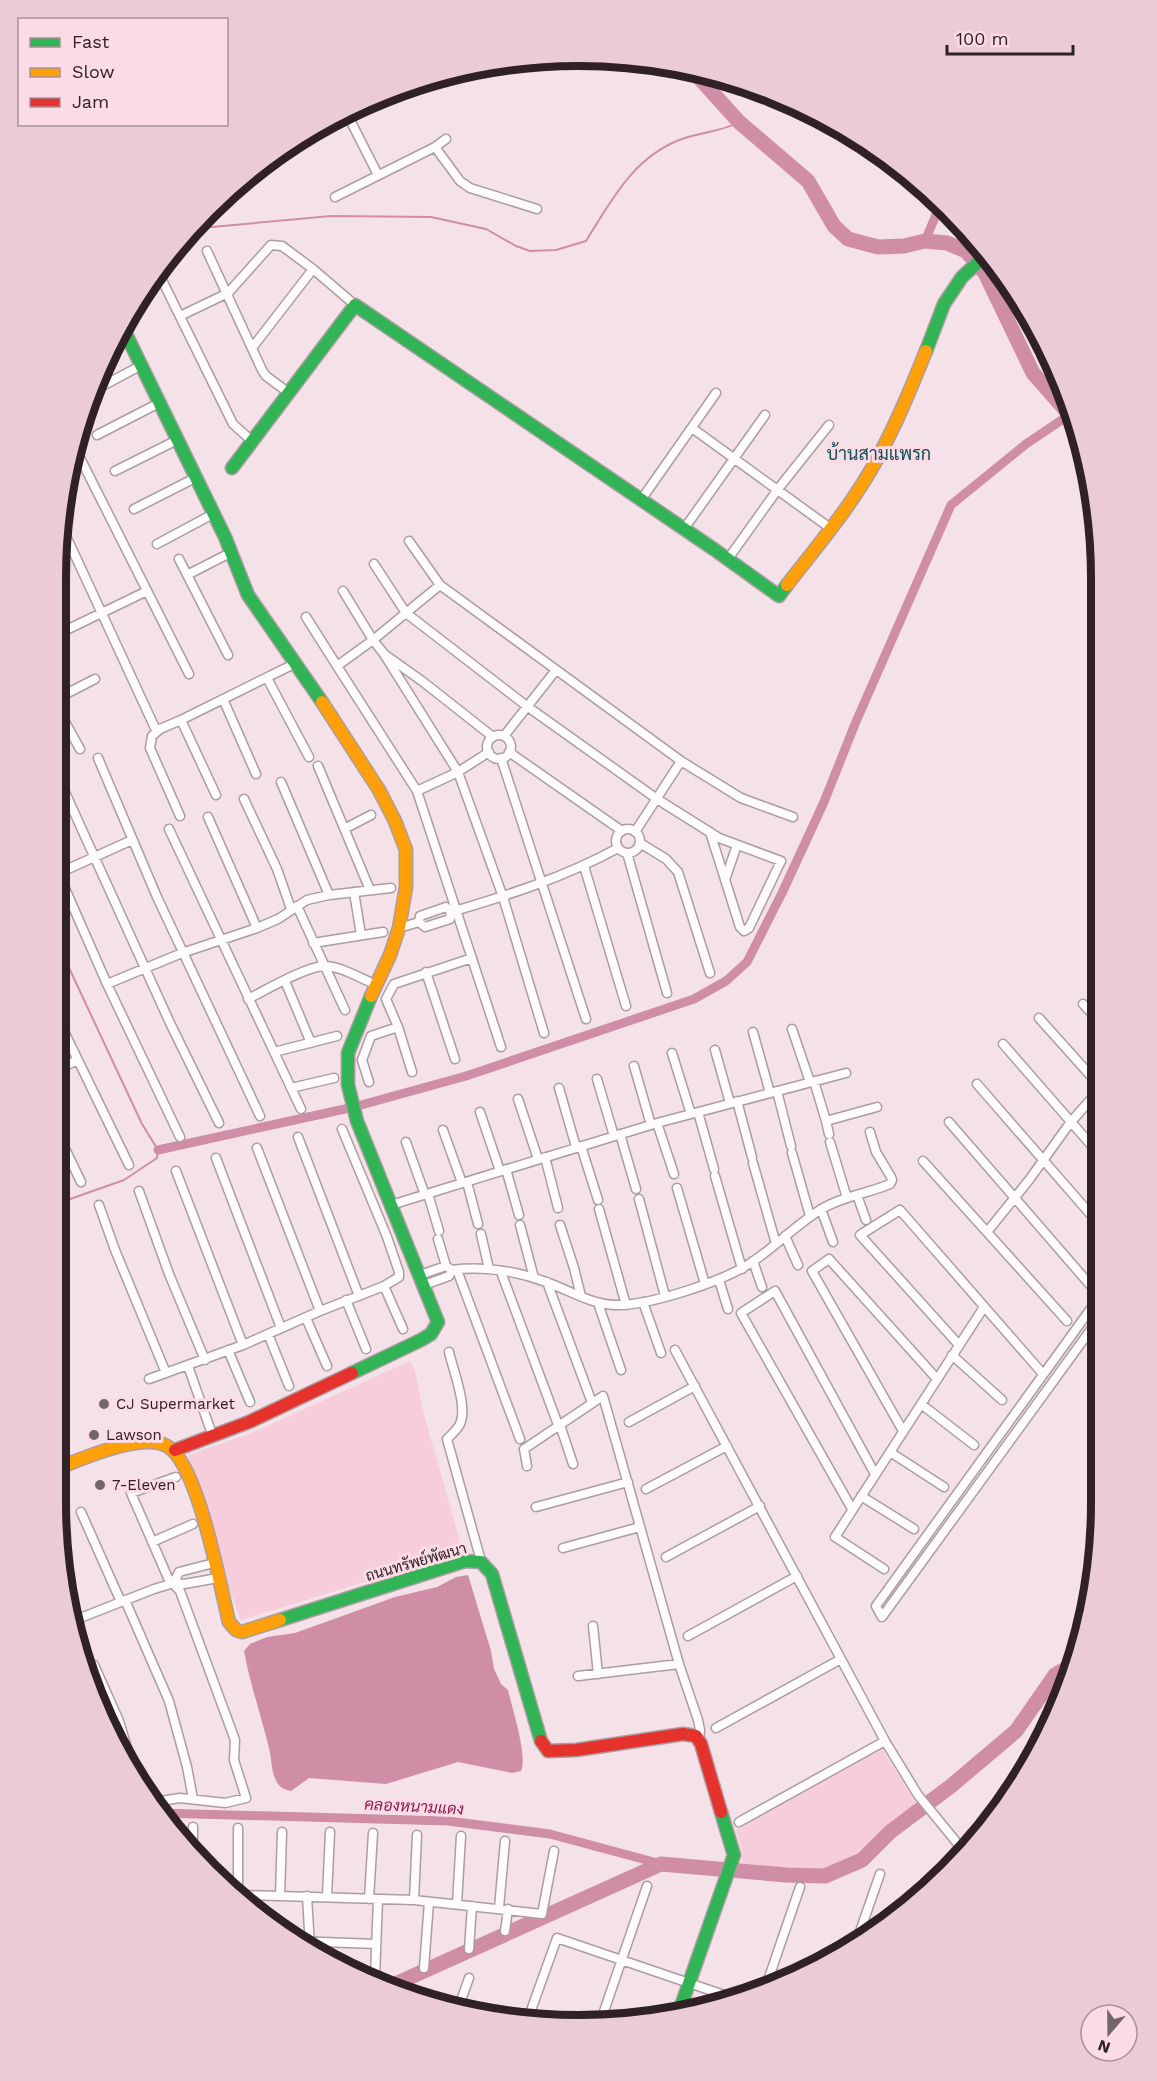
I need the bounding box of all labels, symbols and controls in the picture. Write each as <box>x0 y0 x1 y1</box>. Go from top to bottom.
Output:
legend <box>18 18 228 126</box>
scale bar <box>947 18 1073 56</box>
text: 100 m <box>956 28 1009 49</box>
text: Fast <box>72 31 110 52</box>
text: Slow <box>72 61 115 82</box>
text: Jam <box>72 91 109 112</box>
district label: บ้านสามแพรก <box>827 442 931 464</box>
place label: CJ Supermarket <box>116 1395 235 1413</box>
marker: CJ Supermarket <box>97 1397 111 1411</box>
place label: Lawson <box>106 1426 162 1444</box>
marker: Lawson <box>87 1428 101 1442</box>
place label: 7-Eleven <box>112 1476 176 1494</box>
marker: 7-Eleven <box>93 1478 107 1492</box>
street label: ถนนทรัพย์พัฒนา <box>363 1538 469 1585</box>
water label: คลองหนามแดง <box>364 1794 464 1819</box>
north arrow <box>1079 2003 1139 2063</box>
text: N <box>1095 2036 1113 2058</box>

